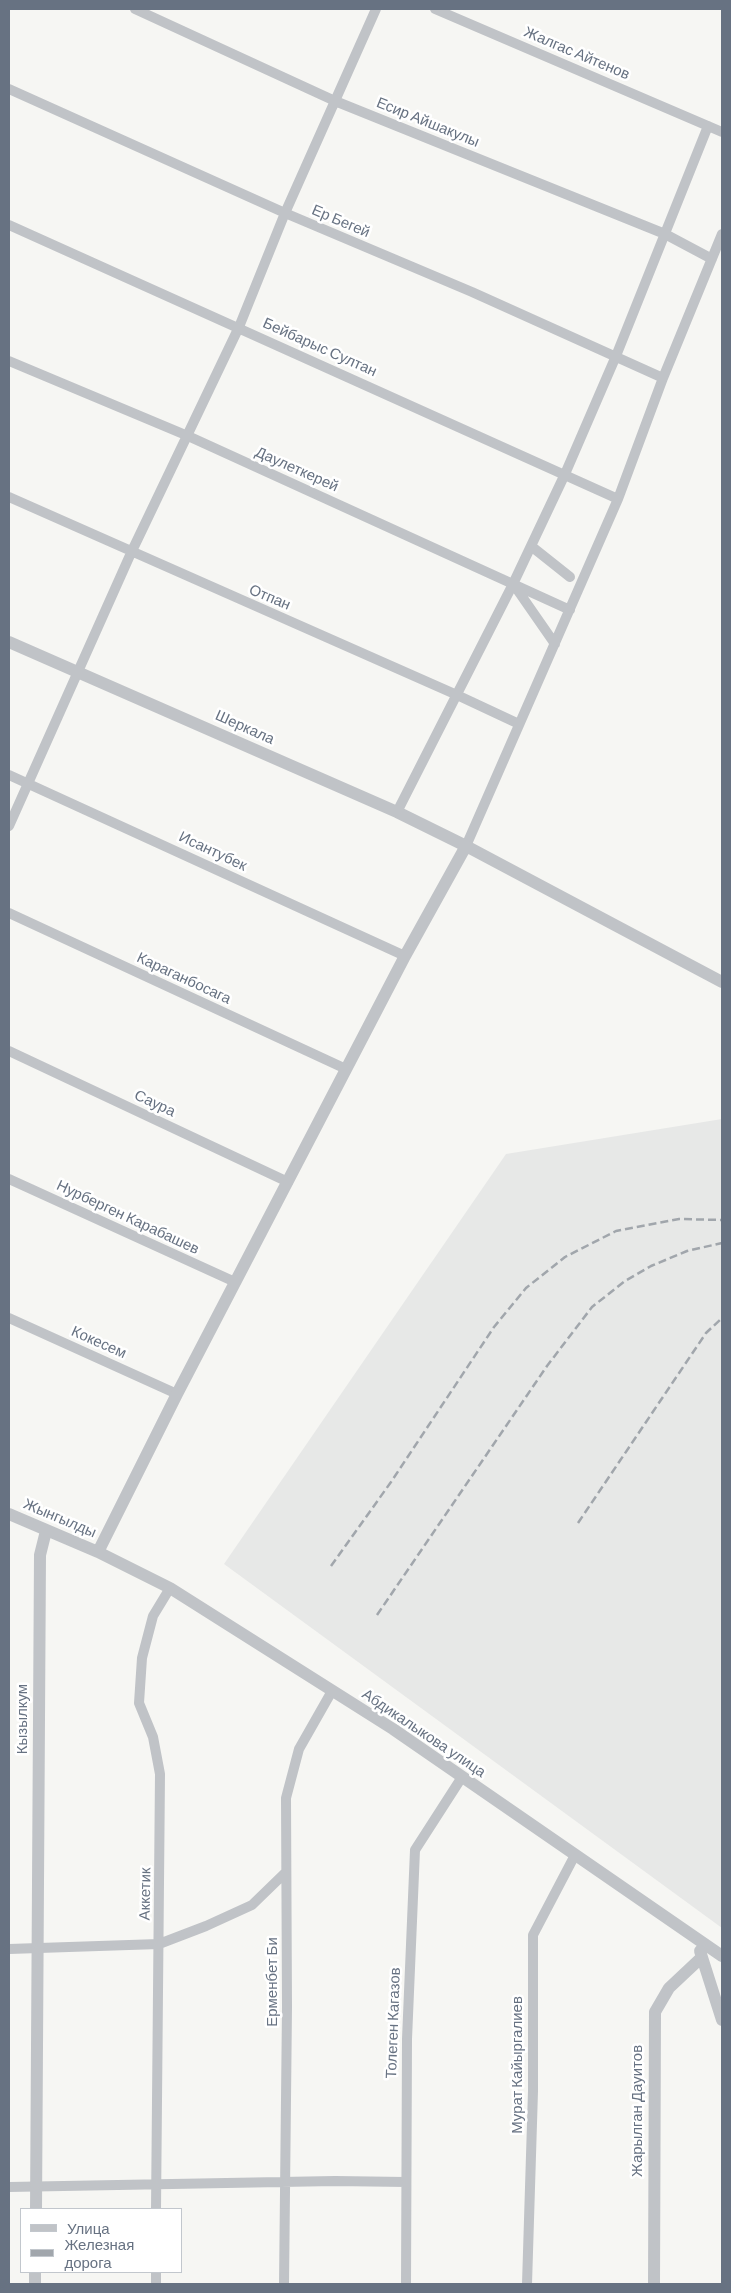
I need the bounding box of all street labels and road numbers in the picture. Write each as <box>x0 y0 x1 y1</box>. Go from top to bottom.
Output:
street label: Жалгас Айтенов <box>521 23 633 83</box>
street label: Есир Айшакулы <box>374 93 482 151</box>
street label: Ер Бегей <box>309 201 373 241</box>
street label: Бейбарыс Султан <box>260 314 380 380</box>
street label: Даулеткерей <box>253 443 341 495</box>
street label: Отпан <box>247 580 293 614</box>
street label: Шеркала <box>213 706 277 748</box>
street label: Исантубек <box>176 827 250 875</box>
street label: Караганбосага <box>134 948 234 1008</box>
street label: Саура <box>132 1086 178 1120</box>
street label: Нурберген Карабашев <box>54 1176 202 1258</box>
street label: Кокесем <box>69 1322 129 1362</box>
street label: Жынгылды <box>21 1495 99 1541</box>
street label: Кызылкум <box>13 1684 31 1754</box>
street label: Абдикалыкова улица <box>359 1685 489 1781</box>
street label: Аккетик <box>136 1867 154 1921</box>
street label: Ерменбет Би <box>263 1937 281 2027</box>
street label: Толеген Кагазов <box>382 1967 404 2079</box>
street label: Мурат Кайыргалиев <box>508 1996 526 2134</box>
street label: Жарылган Дауитов <box>628 2045 646 2177</box>

